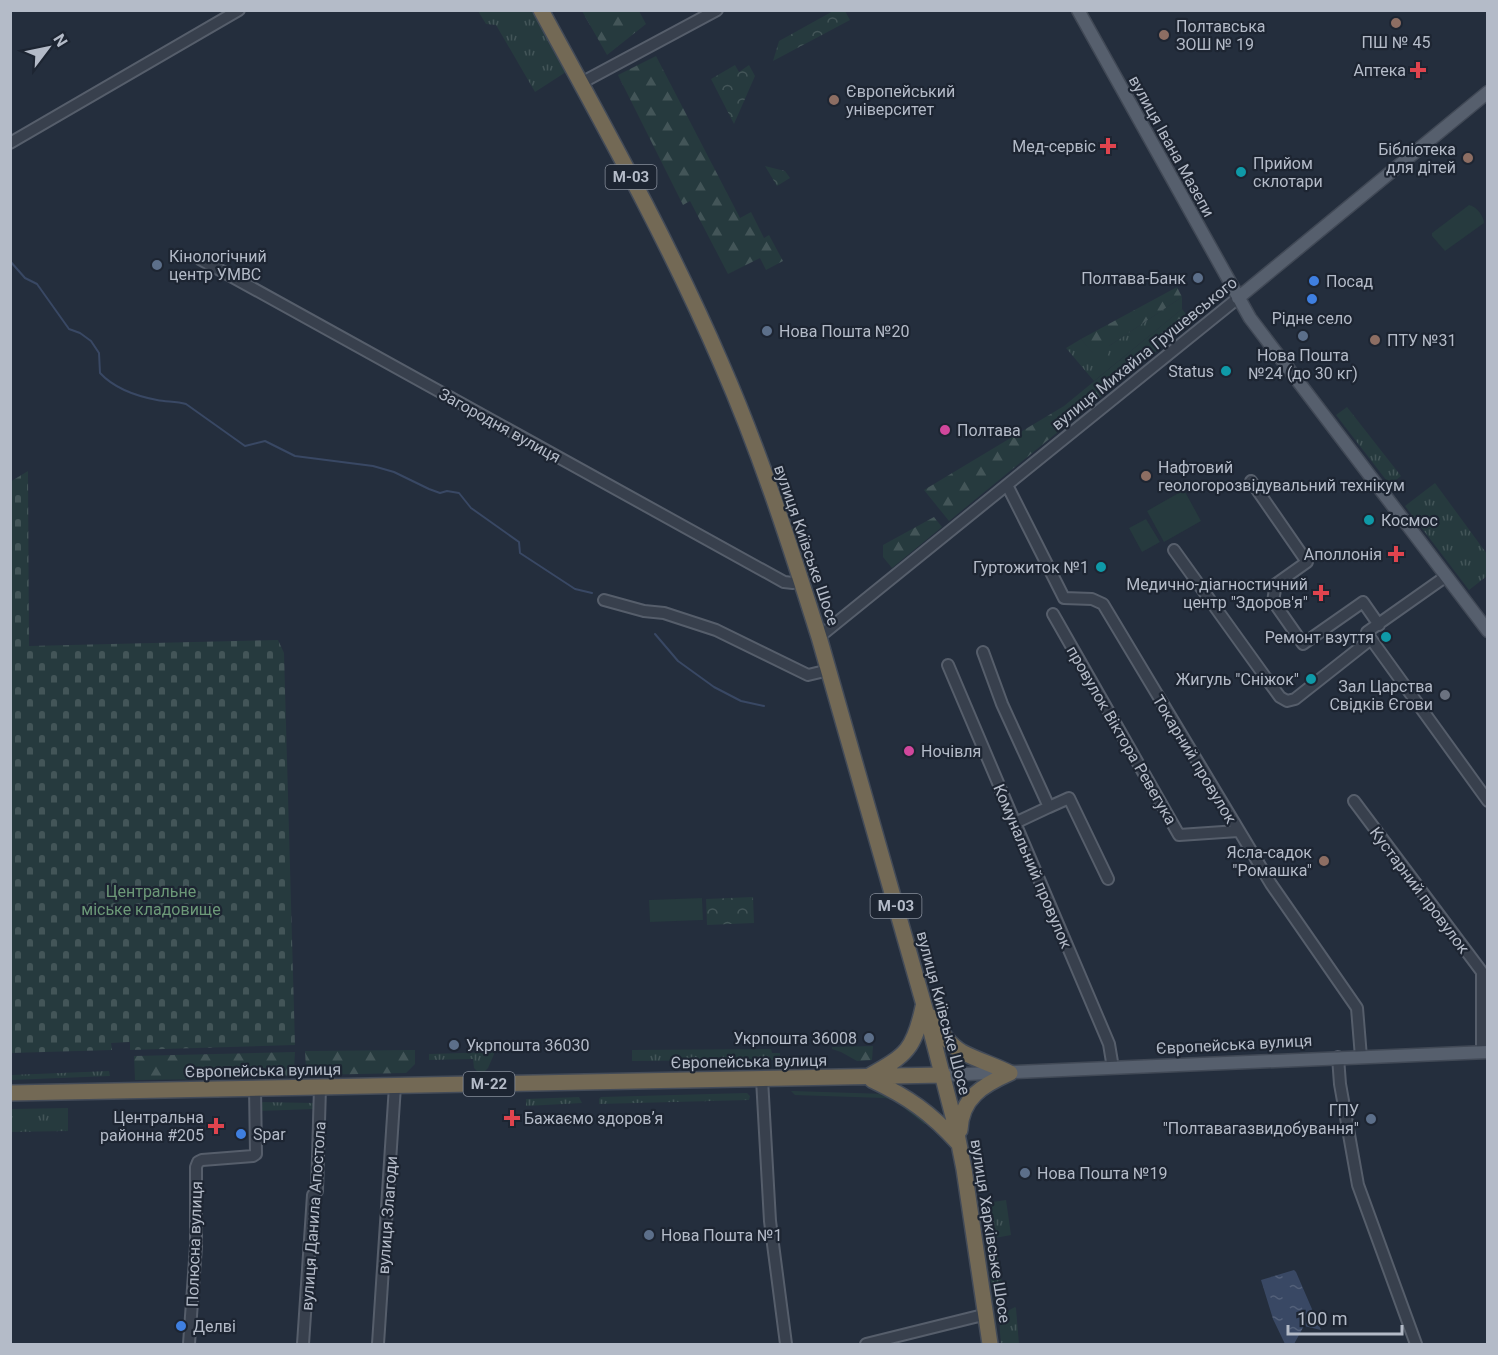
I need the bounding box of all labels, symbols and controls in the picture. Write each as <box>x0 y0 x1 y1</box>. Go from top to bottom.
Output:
marker: ПШ № 45 <box>1389 16 1403 30</box>
place label: Полтавська ЗОШ № 19 <box>1176 17 1266 54</box>
north arrow <box>18 18 78 78</box>
marker: Полтавська ЗОШ № 19 <box>1157 28 1171 42</box>
text: N <box>49 30 71 50</box>
place label: ПШ № 45 <box>1362 33 1430 52</box>
place label: Аптека <box>1353 61 1406 80</box>
marker: Аптека <box>1411 63 1425 77</box>
street label: вулиця Івана Мазепи <box>1125 72 1218 220</box>
place label: Європейський університет <box>846 82 955 119</box>
marker: Європейський університет <box>827 93 841 107</box>
place label: Мед-сервіс <box>1012 137 1096 156</box>
marker: Мед-сервіс <box>1101 139 1115 153</box>
place label: Бібліотека для дітей <box>1378 140 1456 177</box>
marker: Бібліотека для дітей <box>1461 151 1475 165</box>
place label: Прийом склотари <box>1253 154 1323 191</box>
road number: М-03 <box>606 165 656 189</box>
marker: Прийом склотари <box>1234 165 1248 179</box>
place label: Кінологічний центр УМВС <box>169 247 267 284</box>
marker: Кінологічний центр УМВС <box>150 258 164 272</box>
place label: Полтава-Банк <box>1081 269 1186 288</box>
marker: Полтава-Банк <box>1191 271 1205 285</box>
place label: Посад <box>1326 272 1374 291</box>
street label: вулиця Михайла Грушевського <box>1048 273 1241 434</box>
marker: Посад <box>1307 274 1321 288</box>
marker: Рідне село <box>1305 292 1319 306</box>
place label: Рідне село <box>1272 309 1352 328</box>
place label: Нова Пошта №20 <box>779 322 910 341</box>
marker: Нова Пошта №20 <box>760 324 774 338</box>
marker: Нова Пошта №24 (до 30 кг) <box>1296 329 1310 343</box>
place label: ПТУ №31 <box>1387 331 1456 350</box>
marker: ПТУ №31 <box>1368 333 1382 347</box>
place label: Нова Пошта №24 (до 30 кг) <box>1248 346 1358 383</box>
place label: Status <box>1168 362 1214 381</box>
marker: Status <box>1219 364 1233 378</box>
street label: Загородня вулиця <box>436 384 564 467</box>
place label: Полтава <box>957 421 1021 440</box>
marker: Полтава <box>938 423 952 437</box>
place label: Нафтовий геологорозвідувальний технікум <box>1158 458 1405 495</box>
street label: вулиця Київське Шосе <box>770 462 843 628</box>
marker: Нафтовий геологорозвідувальний технікум <box>1139 469 1153 483</box>
place label: Космос <box>1381 511 1438 530</box>
marker: Космос <box>1362 513 1376 527</box>
place label: Аполлонія <box>1304 545 1382 564</box>
marker: Аполлонія <box>1387 545 1405 563</box>
place label: Гуртожиток №1 <box>973 558 1089 577</box>
marker: Гуртожиток №1 <box>1094 560 1108 574</box>
place label: Медично-діагностичний центр "Здоров'я" <box>1126 575 1308 612</box>
marker: Медично-діагностичний центр "Здоров'я" <box>1312 584 1330 602</box>
place label: Ремонт взуття <box>1265 628 1374 647</box>
marker: Ремонт взуття <box>1379 630 1393 644</box>
street label: провулок Віктора Ревегука <box>1063 643 1181 828</box>
place label: Жигуль "Сніжок" <box>1176 670 1299 689</box>
marker: Жигуль "Сніжок" <box>1304 672 1318 686</box>
place label: Зал Царства Cвідків Єгови <box>1329 677 1433 714</box>
marker: Зал Царства Cвідків Єгови <box>1438 688 1452 702</box>
street label: Токарний провулок <box>1149 692 1241 827</box>
place label: Ночівля <box>921 742 981 761</box>
marker: Ночівля <box>902 744 916 758</box>
street label: Комунальний провулок <box>989 781 1076 952</box>
street label: Кустарний провулок <box>1366 823 1474 958</box>
place label: Ясла-садок "Ромашка" <box>1227 843 1312 880</box>
marker: Ясла-садок "Ромашка" <box>1317 854 1331 868</box>
park label: Центральне міське кладовище <box>81 882 221 919</box>
road number: М-03 <box>870 894 922 918</box>
street label: вулиця Київське Шосе <box>913 929 975 1097</box>
place label: Укрпошта 36008 <box>734 1029 857 1048</box>
marker: Укрпошта 36008 <box>862 1031 876 1045</box>
street label: Європейська вулиця <box>1155 1031 1313 1058</box>
place label: Укрпошта 36030 <box>466 1036 589 1055</box>
marker: Укрпошта 36030 <box>447 1038 461 1052</box>
street label: Європейська вулиця <box>671 1051 827 1072</box>
street label: Європейська вулиця <box>185 1060 341 1081</box>
road number: М-22 <box>464 1072 514 1096</box>
place label: ГПУ "Полтавагазвидобування" <box>1163 1101 1359 1138</box>
place label: Центральна районна #205 <box>100 1108 204 1145</box>
place label: Бажаємо здоровʼя <box>524 1109 663 1128</box>
marker: Бажаємо здоровʼя <box>505 1111 519 1125</box>
marker: ГПУ "Полтавагазвидобування" <box>1364 1112 1378 1126</box>
marker: Центральна районна #205 <box>209 1119 223 1133</box>
street label: вулиця Данила Апостола <box>297 1121 330 1311</box>
place label: Spar <box>253 1125 286 1144</box>
marker: Spar <box>234 1127 248 1141</box>
street label: вулиця Харківське Шосе <box>967 1138 1014 1324</box>
street label: вулиця Злагоди <box>374 1155 401 1275</box>
place label: Нова Пошта №19 <box>1037 1164 1168 1183</box>
marker: Нова Пошта №19 <box>1018 1166 1032 1180</box>
street label: Полюсна вулиця <box>183 1181 206 1307</box>
place label: Нова Пошта №1 <box>661 1226 783 1245</box>
marker: Нова Пошта №1 <box>642 1228 656 1242</box>
scale bar <box>1288 1298 1402 1336</box>
text: 100 m <box>1297 1308 1348 1329</box>
place label: Делві <box>193 1317 236 1336</box>
marker: Делві <box>174 1319 188 1333</box>

